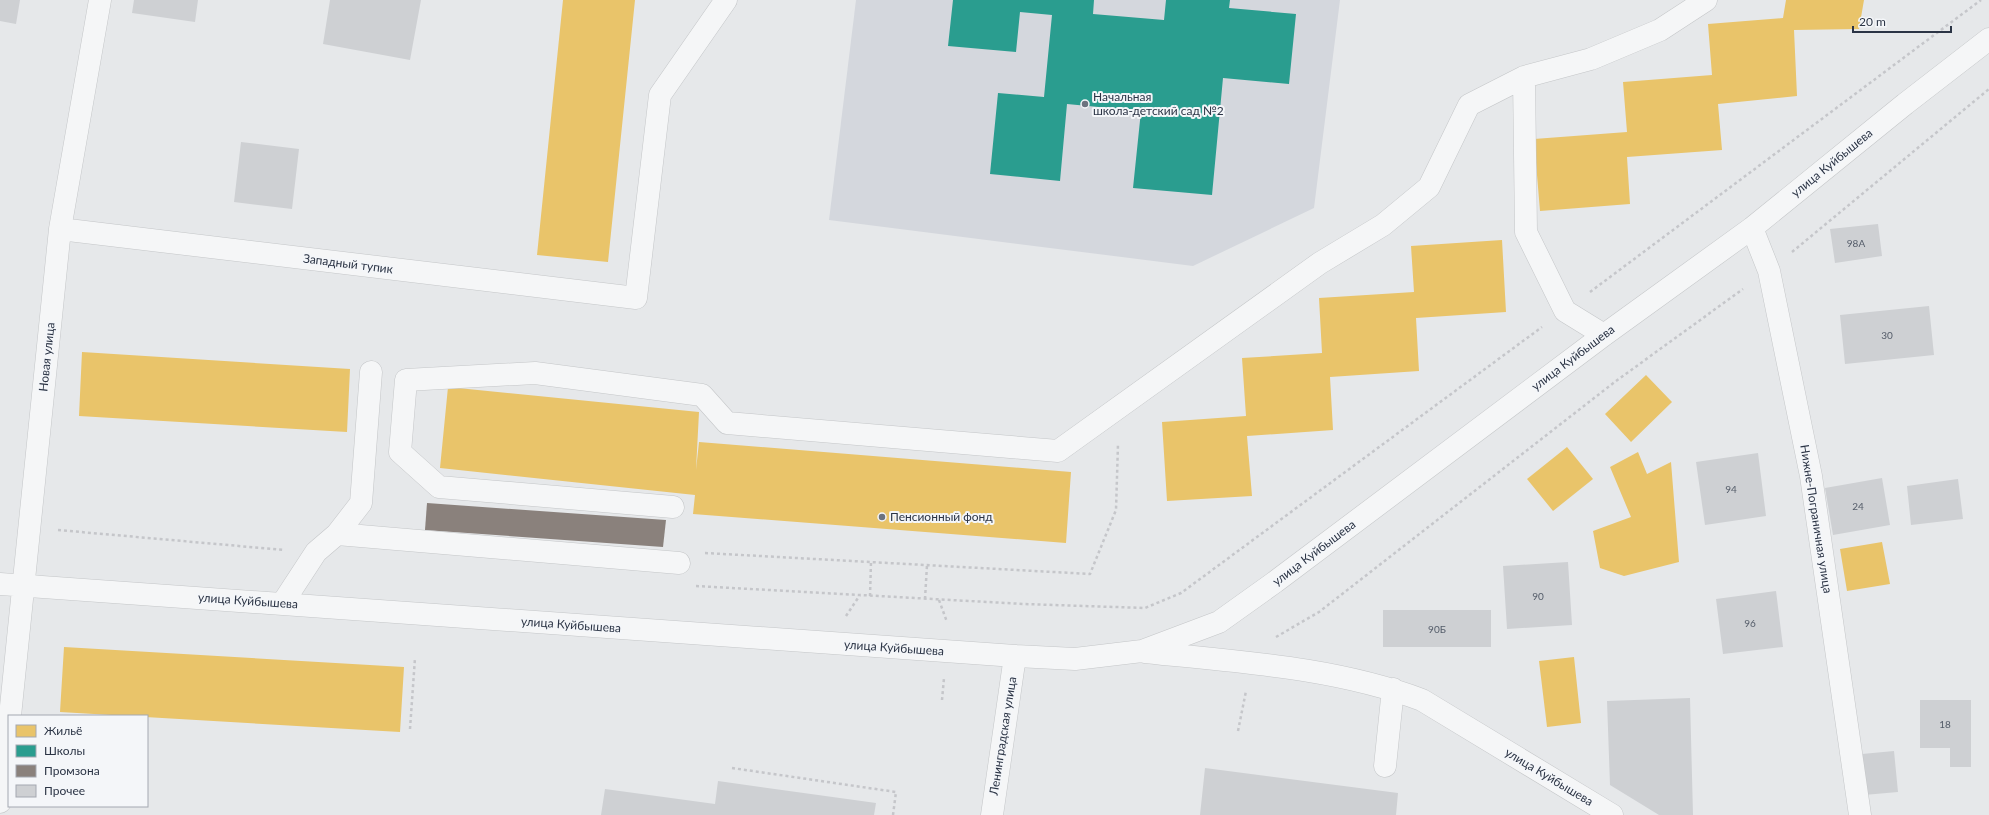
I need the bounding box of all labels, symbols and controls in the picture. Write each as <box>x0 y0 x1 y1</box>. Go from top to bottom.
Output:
scale bar <box>1853 8 1951 34</box>
text: 20 m <box>1859 14 1886 29</box>
place label: Начальная школа-детский сад №2 <box>1093 89 1224 118</box>
marker: Начальная школа-детский сад №2 <box>1080 99 1090 109</box>
street label: улица Куйбышева <box>1788 125 1875 200</box>
house number: 98А <box>1847 237 1865 249</box>
street label: Западный тупик <box>302 251 395 277</box>
street label: улица Куйбышева <box>1528 321 1617 394</box>
street label: Новая улица <box>35 322 58 392</box>
house number: 30 <box>1881 329 1893 341</box>
street label: Нижне-Пограничная улица <box>1797 443 1836 594</box>
house number: 94 <box>1725 483 1737 495</box>
house number: 24 <box>1852 500 1864 512</box>
place label: Пенсионный фонд <box>890 509 993 524</box>
marker: Пенсионный фонд <box>877 512 887 522</box>
street label: улица Куйбышева <box>1269 516 1358 589</box>
street label: улица Куйбышева <box>198 590 299 611</box>
house number: 90 <box>1532 590 1544 602</box>
street label: улица Куйбышева <box>521 614 622 635</box>
house number: 96 <box>1744 617 1756 629</box>
house number: 90Б <box>1428 623 1446 635</box>
street label: улица Куйбышева <box>844 637 945 658</box>
street label: Ленинградская улица <box>986 676 1019 797</box>
legend <box>8 715 148 807</box>
house number: 18 <box>1939 718 1951 730</box>
text: Жильё <box>44 723 82 738</box>
text: Школы <box>44 743 85 758</box>
street label: улица Куйбышева <box>1502 744 1596 809</box>
text: Промзона <box>44 763 100 778</box>
text: Прочее <box>44 783 85 798</box>

